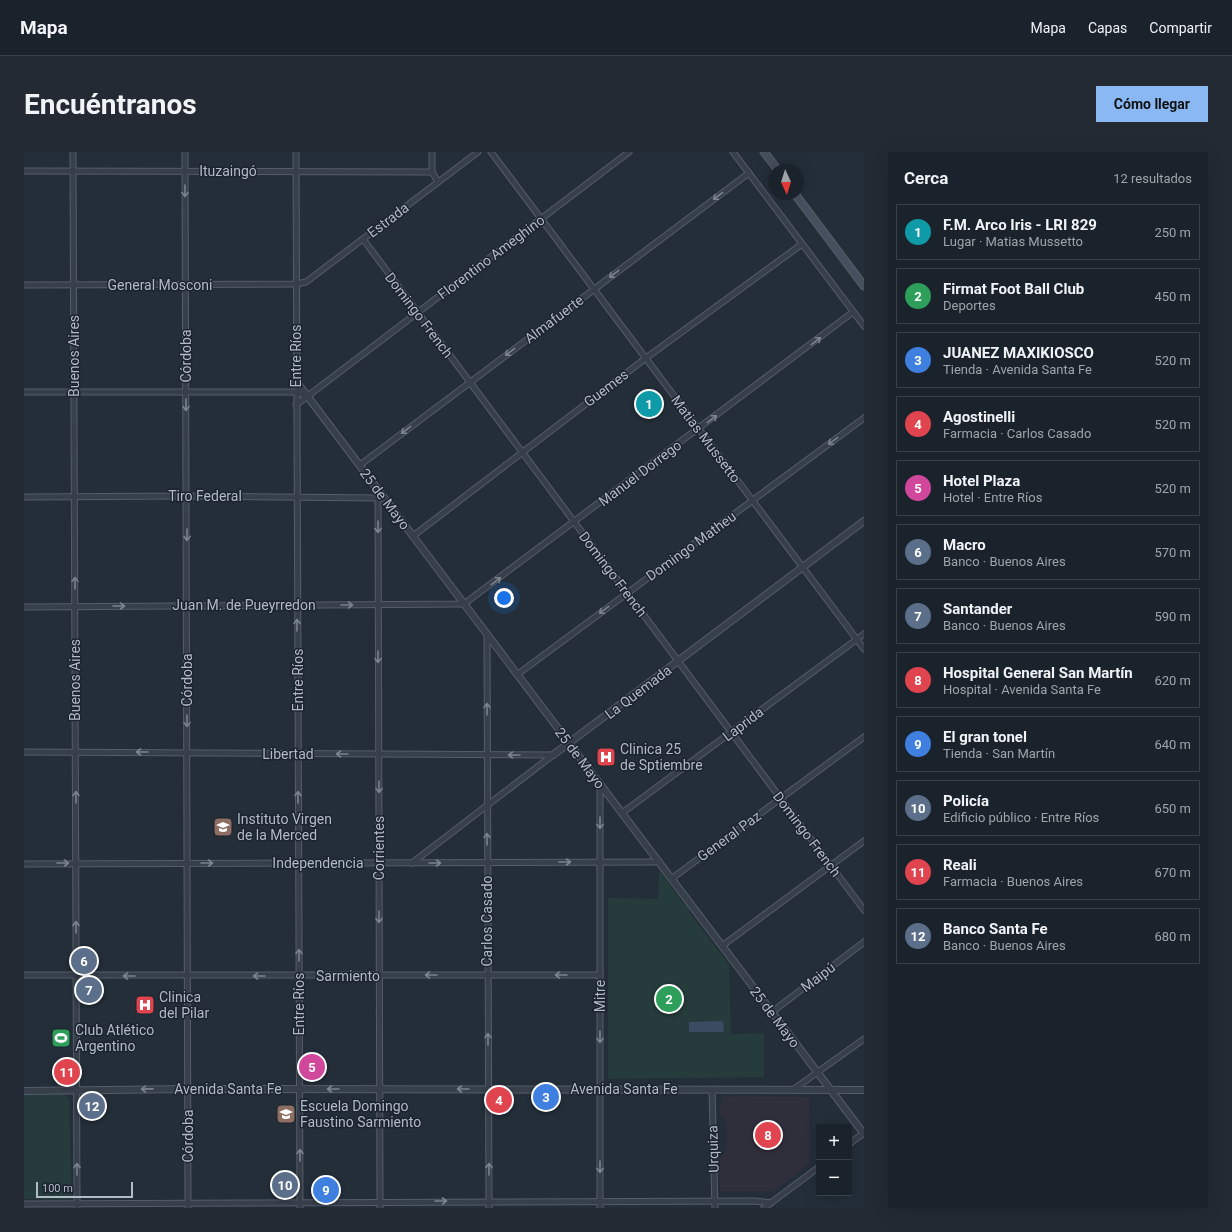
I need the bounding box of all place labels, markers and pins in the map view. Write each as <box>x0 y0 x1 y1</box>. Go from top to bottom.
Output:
pin: 1 <box>636 389 662 419</box>
place label: Clinica 25 de Sptiembre <box>620 741 703 773</box>
hospital icon: Clinica 25 de Sptiembre <box>595 746 617 768</box>
place label: Instituto Virgen de la Merced <box>237 811 332 843</box>
school or university icon: Instituto Virgen de la Merced <box>212 816 234 838</box>
pin: 6 <box>71 946 97 976</box>
pin: 7 <box>76 975 102 1005</box>
pin: 2 <box>656 984 682 1014</box>
place label: Clinica del Pilar <box>159 989 209 1021</box>
hospital icon: Clinica del Pilar <box>134 994 156 1016</box>
place label: Club Atlético Argentino <box>75 1022 154 1054</box>
sports icon: Club Atlético Argentino <box>50 1027 72 1049</box>
pin: 5 <box>299 1052 325 1082</box>
pin: 11 <box>54 1057 80 1087</box>
pin: 3 <box>533 1082 559 1112</box>
pin: 4 <box>486 1085 512 1115</box>
pin: 12 <box>79 1091 105 1121</box>
place label: Escuela Domingo Faustino Sarmiento <box>300 1098 421 1130</box>
school or university icon: Escuela Domingo Faustino Sarmiento <box>275 1103 297 1125</box>
pin: 8 <box>755 1120 781 1150</box>
pin: 10 <box>272 1170 298 1200</box>
pin: 9 <box>313 1175 339 1205</box>

